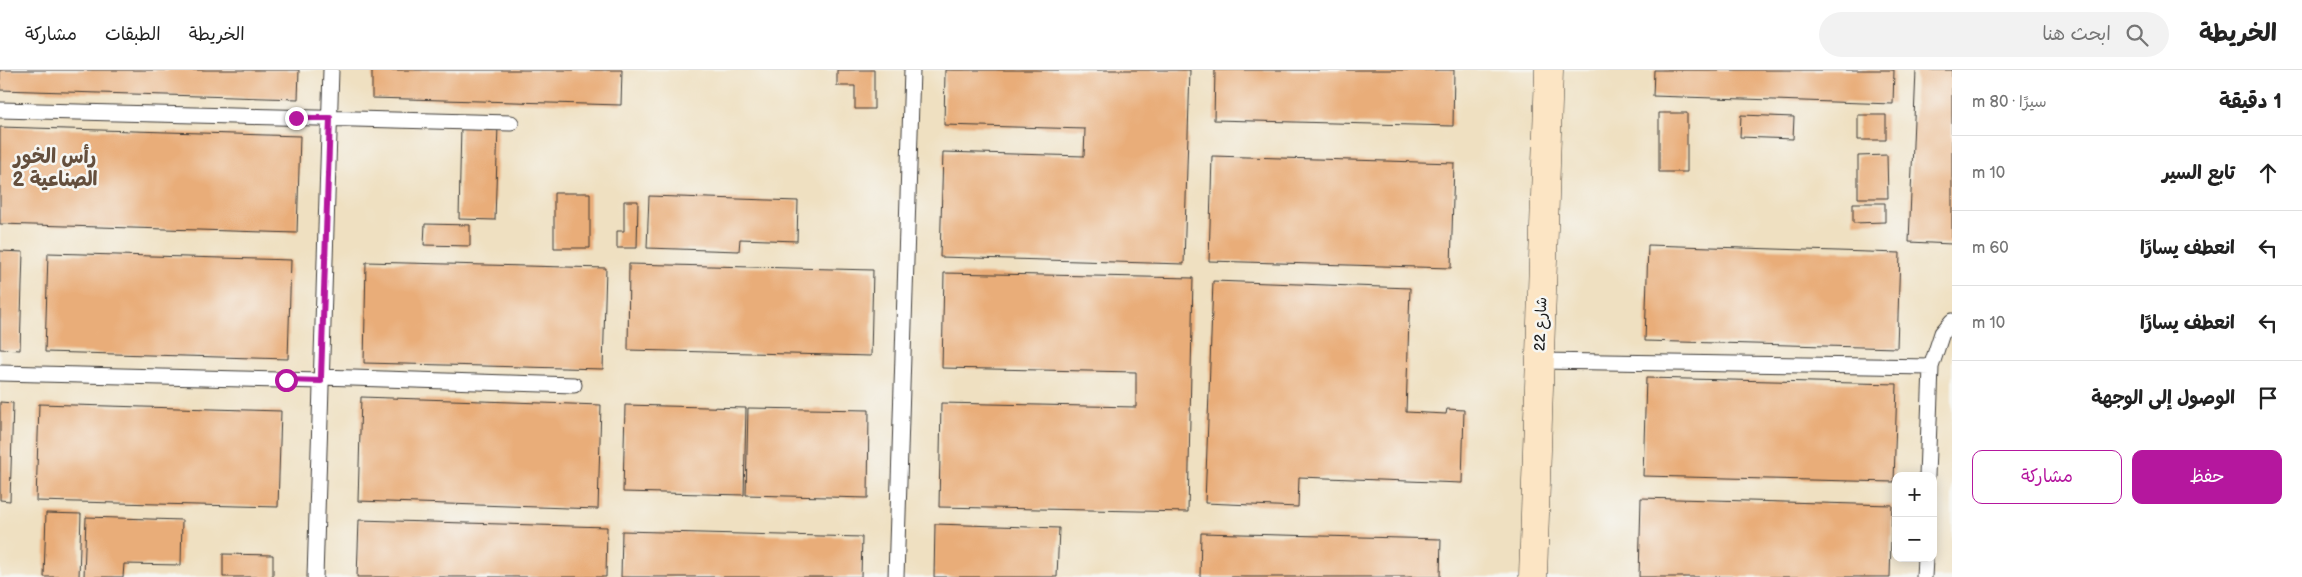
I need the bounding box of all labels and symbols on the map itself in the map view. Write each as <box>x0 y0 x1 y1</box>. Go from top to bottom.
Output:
route end <box>285 107 308 130</box>
district label: رأس الخور الصناعية 2 <box>12 144 98 192</box>
street label: شارع 22 <box>1531 297 1551 351</box>
route start <box>275 369 298 392</box>

